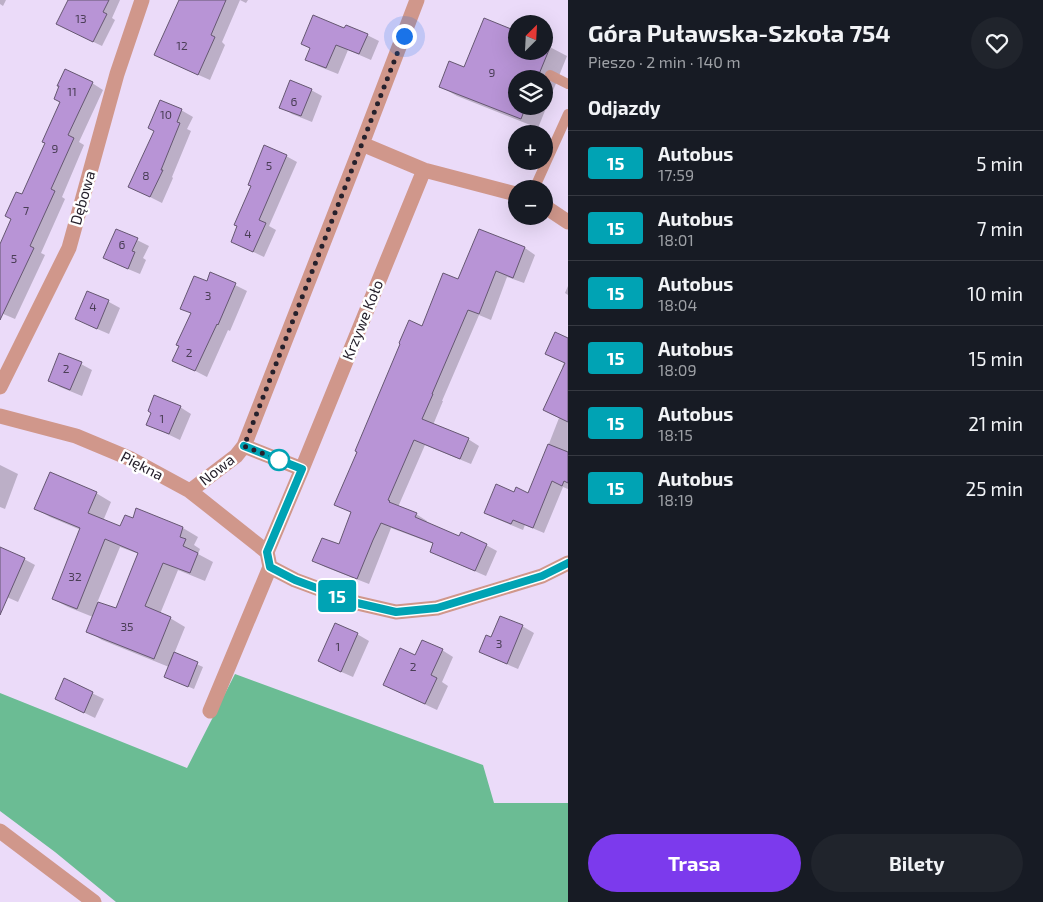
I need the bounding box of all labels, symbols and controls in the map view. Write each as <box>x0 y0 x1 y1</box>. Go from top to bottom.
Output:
house number: 13 <box>75 11 87 25</box>
north arrow <box>508 15 552 60</box>
map controls <box>508 15 553 225</box>
button: heart <box>971 17 1023 69</box>
text: Góra Puławska-Szkoła 754 <box>588 18 891 47</box>
your location <box>392 24 417 49</box>
house number: 12 <box>176 38 188 52</box>
text: Pieszo · 2 min · 140 m <box>588 52 740 71</box>
house number: 9 <box>489 65 496 79</box>
button: layers <box>508 70 553 115</box>
house number: 11 <box>67 84 77 98</box>
house number: 6 <box>291 94 298 108</box>
text: Odjazdy <box>588 96 661 119</box>
house number: 10 <box>160 107 172 121</box>
button: + <box>508 125 553 170</box>
house number: 9 <box>52 141 59 155</box>
text: Autobus <box>658 142 733 165</box>
text: 15 <box>607 152 624 174</box>
text: 5 min <box>976 152 1023 175</box>
house number: 5 <box>266 158 272 172</box>
text: 17:59 <box>658 165 694 184</box>
house number: 8 <box>142 168 150 182</box>
street label: Dębowa <box>66 169 98 227</box>
button: − <box>508 180 553 225</box>
house number: 7 <box>23 203 29 217</box>
text: Autobus <box>658 207 733 230</box>
text: 15 <box>607 217 624 239</box>
text: 7 min <box>977 217 1023 240</box>
house number: 4 <box>244 226 252 240</box>
text: 18:01 <box>658 230 694 249</box>
house number: 6 <box>119 237 126 251</box>
house number: 5 <box>11 251 17 265</box>
text: Autobus <box>658 272 733 295</box>
street label: Krzywe Koło <box>338 277 386 362</box>
text: 15 <box>607 282 624 304</box>
text: 10 min <box>967 282 1023 305</box>
house number: 3 <box>205 288 211 302</box>
text: 18:04 <box>658 295 697 314</box>
house number: 4 <box>89 299 97 313</box>
text: Autobus <box>658 337 733 360</box>
house number: 2 <box>186 345 193 359</box>
text: 15 <box>607 347 624 369</box>
text: 15 min <box>969 347 1023 370</box>
text: 18:09 <box>658 360 697 379</box>
house number: 2 <box>63 361 70 375</box>
text: Autobus <box>658 402 733 425</box>
house number: 1 <box>160 411 164 425</box>
text: 15 <box>607 412 624 434</box>
text: 21 min <box>968 412 1023 435</box>
text: 18:15 <box>658 425 693 444</box>
street label: Piękna <box>118 447 167 483</box>
unlabelled marker <box>268 449 290 471</box>
street label: Nowa <box>195 450 238 488</box>
text: Autobus <box>658 467 733 490</box>
text: 15 <box>607 477 624 499</box>
text: 25 min <box>966 477 1023 500</box>
text: 18:19 <box>658 490 693 509</box>
house number: 32 <box>68 569 82 583</box>
line badge: 15 <box>314 580 360 612</box>
text: 15 <box>328 585 346 607</box>
house number: 35 <box>120 619 134 633</box>
house number: 3 <box>496 636 502 650</box>
house number: 1 <box>336 639 340 653</box>
house number: 2 <box>410 659 417 673</box>
button: Trasa <box>588 834 801 892</box>
button: Bilety <box>811 834 1023 892</box>

